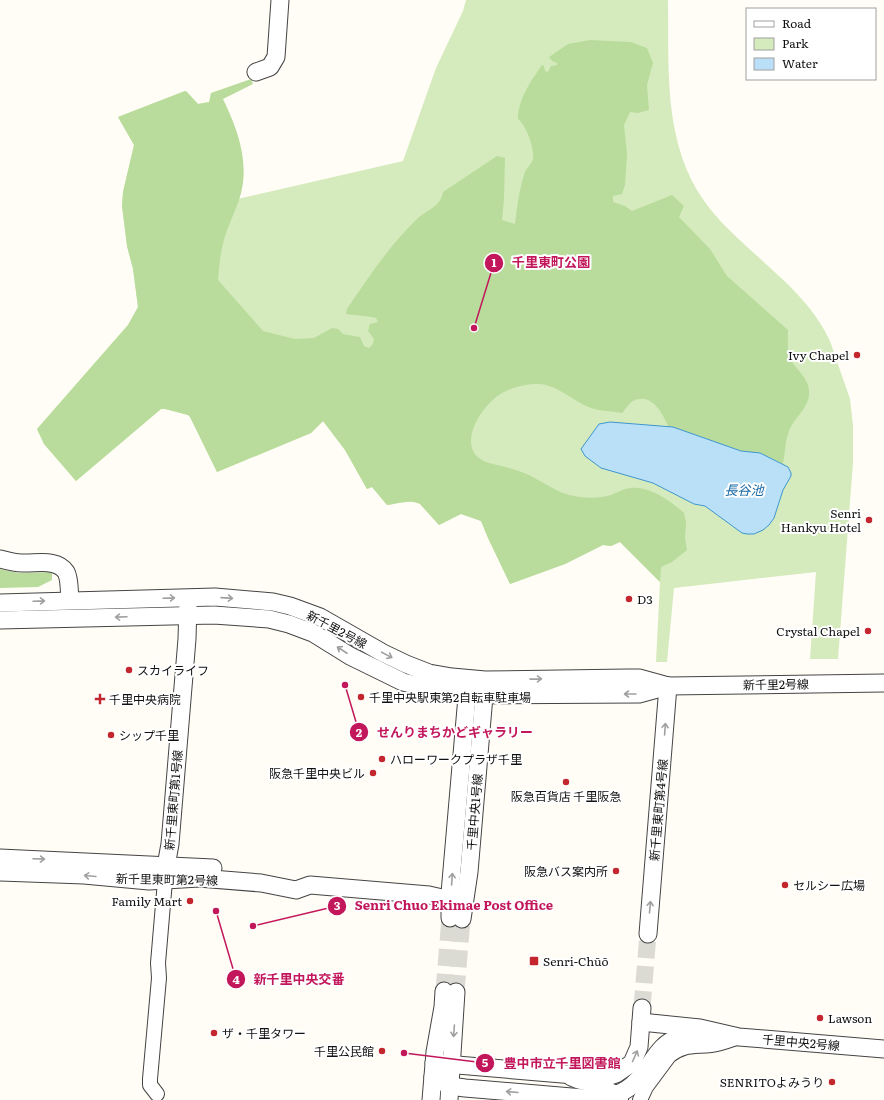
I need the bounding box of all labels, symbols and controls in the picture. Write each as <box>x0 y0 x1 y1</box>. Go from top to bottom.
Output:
legend <box>746 8 876 80</box>
text: Road <box>782 14 812 32</box>
text: Park <box>782 34 809 52</box>
text: Water <box>782 54 818 72</box>
callout: 千里東町公園 <box>484 250 598 275</box>
text: 千里東町公園 <box>512 252 590 271</box>
text: 1 <box>492 253 497 271</box>
place label: Ivy Chapel <box>788 346 849 364</box>
marker: Ivy Chapel <box>852 350 862 360</box>
water label: 長谷池 <box>724 480 765 499</box>
place label: Senri Hankyu Hotel <box>781 504 861 536</box>
marker: Senri Hankyu Hotel <box>864 515 874 525</box>
place label: D3 <box>637 590 653 608</box>
one-way arrow <box>220 594 233 602</box>
marker: D3 <box>624 594 634 604</box>
one-way arrow <box>162 595 175 602</box>
one-way arrow <box>32 598 45 605</box>
street label: 新千里2号線 <box>304 606 370 652</box>
one-way arrow <box>115 613 128 620</box>
place label: Crystal Chapel <box>776 622 860 640</box>
marker: Crystal Chapel <box>863 626 873 636</box>
one-way arrow <box>337 646 348 654</box>
one-way arrow <box>380 652 392 660</box>
place label: スカイライフ <box>137 661 209 679</box>
marker: スカイライフ <box>124 665 134 675</box>
street label: 新千里2号線 <box>743 674 809 694</box>
one-way arrow <box>529 675 542 683</box>
place label: 千里中央駅東第2自転車駐車場 <box>369 688 531 706</box>
place label: 千里中央病院 <box>109 690 181 708</box>
one-way arrow <box>624 690 637 698</box>
marker: 千里中央駅東第2自転車駐車場 <box>356 692 366 702</box>
marker: 千里中央病院 <box>94 693 106 705</box>
callout: せんりまちかどギャラリー <box>349 720 541 745</box>
text: せんりまちかどギャラリー <box>377 722 533 741</box>
text: 2 <box>356 723 363 741</box>
one-way arrow <box>661 723 668 736</box>
place label: シップ千里 <box>119 726 179 744</box>
marker: シップ千里 <box>106 730 116 740</box>
street label: 新千里東町第1号線 <box>160 749 186 851</box>
place label: ハローワークプラザ千里 <box>390 750 522 768</box>
marker: ハローワークプラザ千里 <box>377 754 387 764</box>
street label: 新千里東町第4号線 <box>645 758 671 862</box>
place label: 阪急千里中央ビル <box>269 764 365 782</box>
marker: 阪急千里中央ビル <box>368 768 378 778</box>
street label: 千里中央1号線 <box>462 773 486 851</box>
marker: 阪急百貨店 千里阪急 <box>561 777 571 787</box>
place label: 阪急百貨店 千里阪急 <box>511 787 621 805</box>
one-way arrow <box>32 855 45 863</box>
place label: 阪急バス案内所 <box>524 862 608 880</box>
marker: 阪急バス案内所 <box>611 866 621 876</box>
street label: 新千里東町第2号線 <box>116 869 218 889</box>
one-way arrow <box>84 872 97 879</box>
one-way arrow <box>448 873 455 886</box>
place label: セルシー広場 <box>793 876 865 894</box>
marker: セルシー広場 <box>780 880 790 890</box>
place label: Family Mart <box>112 892 182 910</box>
callout: Senri Chuo Ekimae Post Office <box>327 893 562 918</box>
text: Senri Chuo Ekimae Post Office <box>355 895 553 914</box>
marker: Family Mart <box>185 896 195 906</box>
text: 3 <box>334 896 341 914</box>
one-way arrow <box>646 901 654 914</box>
place label: Senri-Chūō <box>543 952 609 970</box>
marker: Senri-Chūō <box>528 955 540 967</box>
callout: 新千里中央交番 <box>226 967 353 992</box>
text: 新千里中央交番 <box>253 969 345 988</box>
text: 4 <box>232 970 240 988</box>
place label: Lawson <box>828 1009 872 1027</box>
marker: Lawson <box>815 1013 825 1023</box>
place label: ザ・千里タワー <box>222 1024 306 1042</box>
one-way arrow <box>450 1024 458 1037</box>
marker: ザ・千里タワー <box>209 1028 219 1038</box>
street label: 千里中央2号線 <box>761 1030 841 1054</box>
place label: 千里公民館 <box>314 1042 374 1060</box>
marker: 千里公民館 <box>377 1046 387 1056</box>
callout: 豊中市立千里図書館 <box>475 1051 628 1076</box>
one-way arrow <box>632 1051 639 1063</box>
text: 5 <box>482 1053 489 1071</box>
text: 豊中市立千里図書館 <box>503 1053 621 1072</box>
place label: SENRITOよみうり <box>720 1073 824 1091</box>
marker: SENRITOよみうり <box>827 1077 837 1087</box>
one-way arrow <box>506 1088 519 1096</box>

